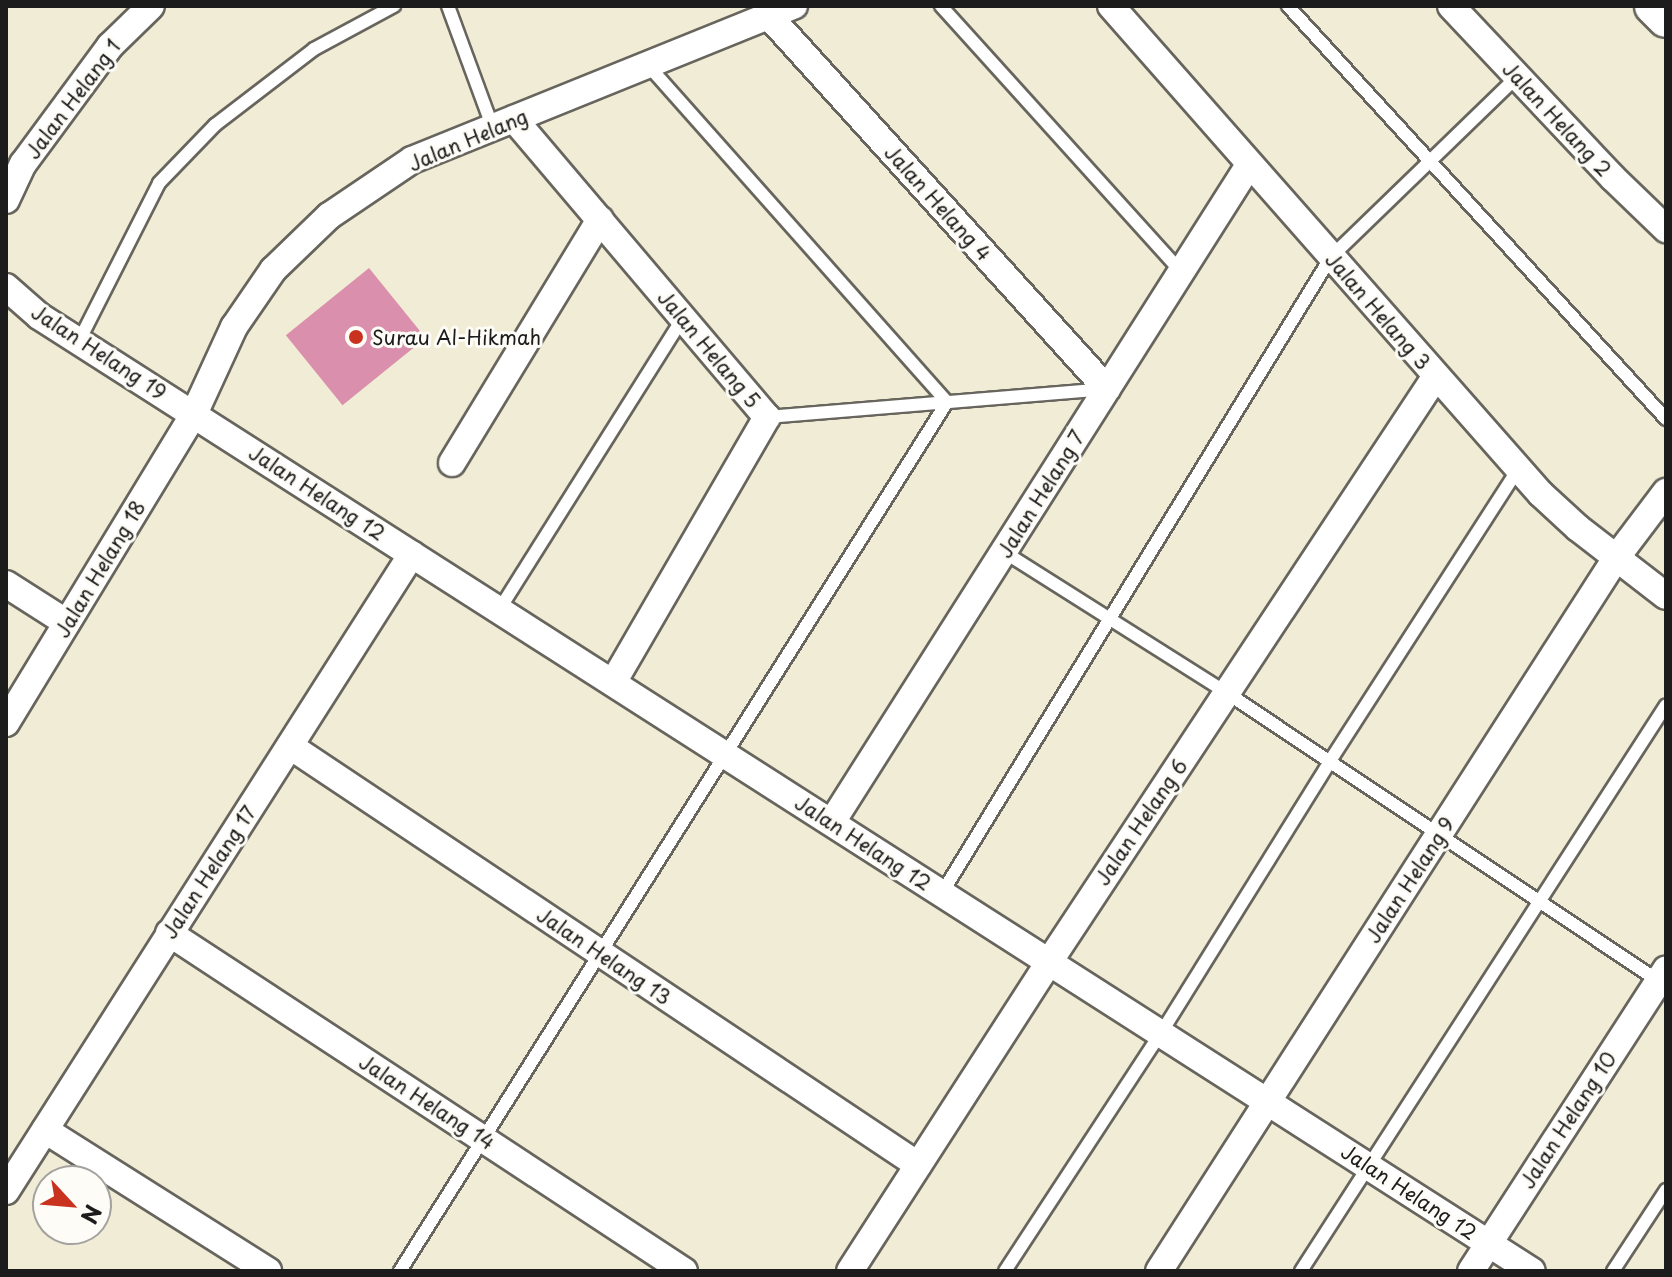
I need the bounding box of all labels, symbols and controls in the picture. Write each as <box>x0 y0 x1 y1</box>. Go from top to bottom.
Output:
street label: Jalan Helang 1 <box>20 35 126 163</box>
street label: Jalan Helang 2 <box>1498 57 1616 181</box>
street label: Jalan Helang <box>405 104 531 176</box>
street label: Jalan Helang 4 <box>880 140 996 266</box>
street label: Jalan Helang 3 <box>1321 248 1435 374</box>
street label: Jalan Helang 5 <box>653 285 765 413</box>
street label: Jalan Helang 19 <box>28 300 170 404</box>
place label: Surau Al-Hikmah <box>372 325 541 349</box>
marker: Surau Al-Hikmah <box>347 328 365 346</box>
street label: Jalan Helang 7 <box>992 426 1090 562</box>
street label: Jalan Helang 12 <box>245 440 389 546</box>
street label: Jalan Helang 18 <box>50 496 150 642</box>
street label: Jalan Helang 6 <box>1090 754 1192 890</box>
street label: Jalan Helang 12 <box>791 790 935 896</box>
street label: Jalan Helang 17 <box>157 801 261 943</box>
street label: Jalan Helang 9 <box>1360 812 1460 948</box>
street label: Jalan Helang 13 <box>533 902 675 1010</box>
street label: Jalan Helang 10 <box>1515 1047 1621 1193</box>
street label: Jalan Helang 14 <box>355 1049 499 1155</box>
street label: Jalan Helang 12 <box>1337 1139 1481 1245</box>
north arrow <box>32 1165 112 1245</box>
text: N <box>74 1200 111 1230</box>

